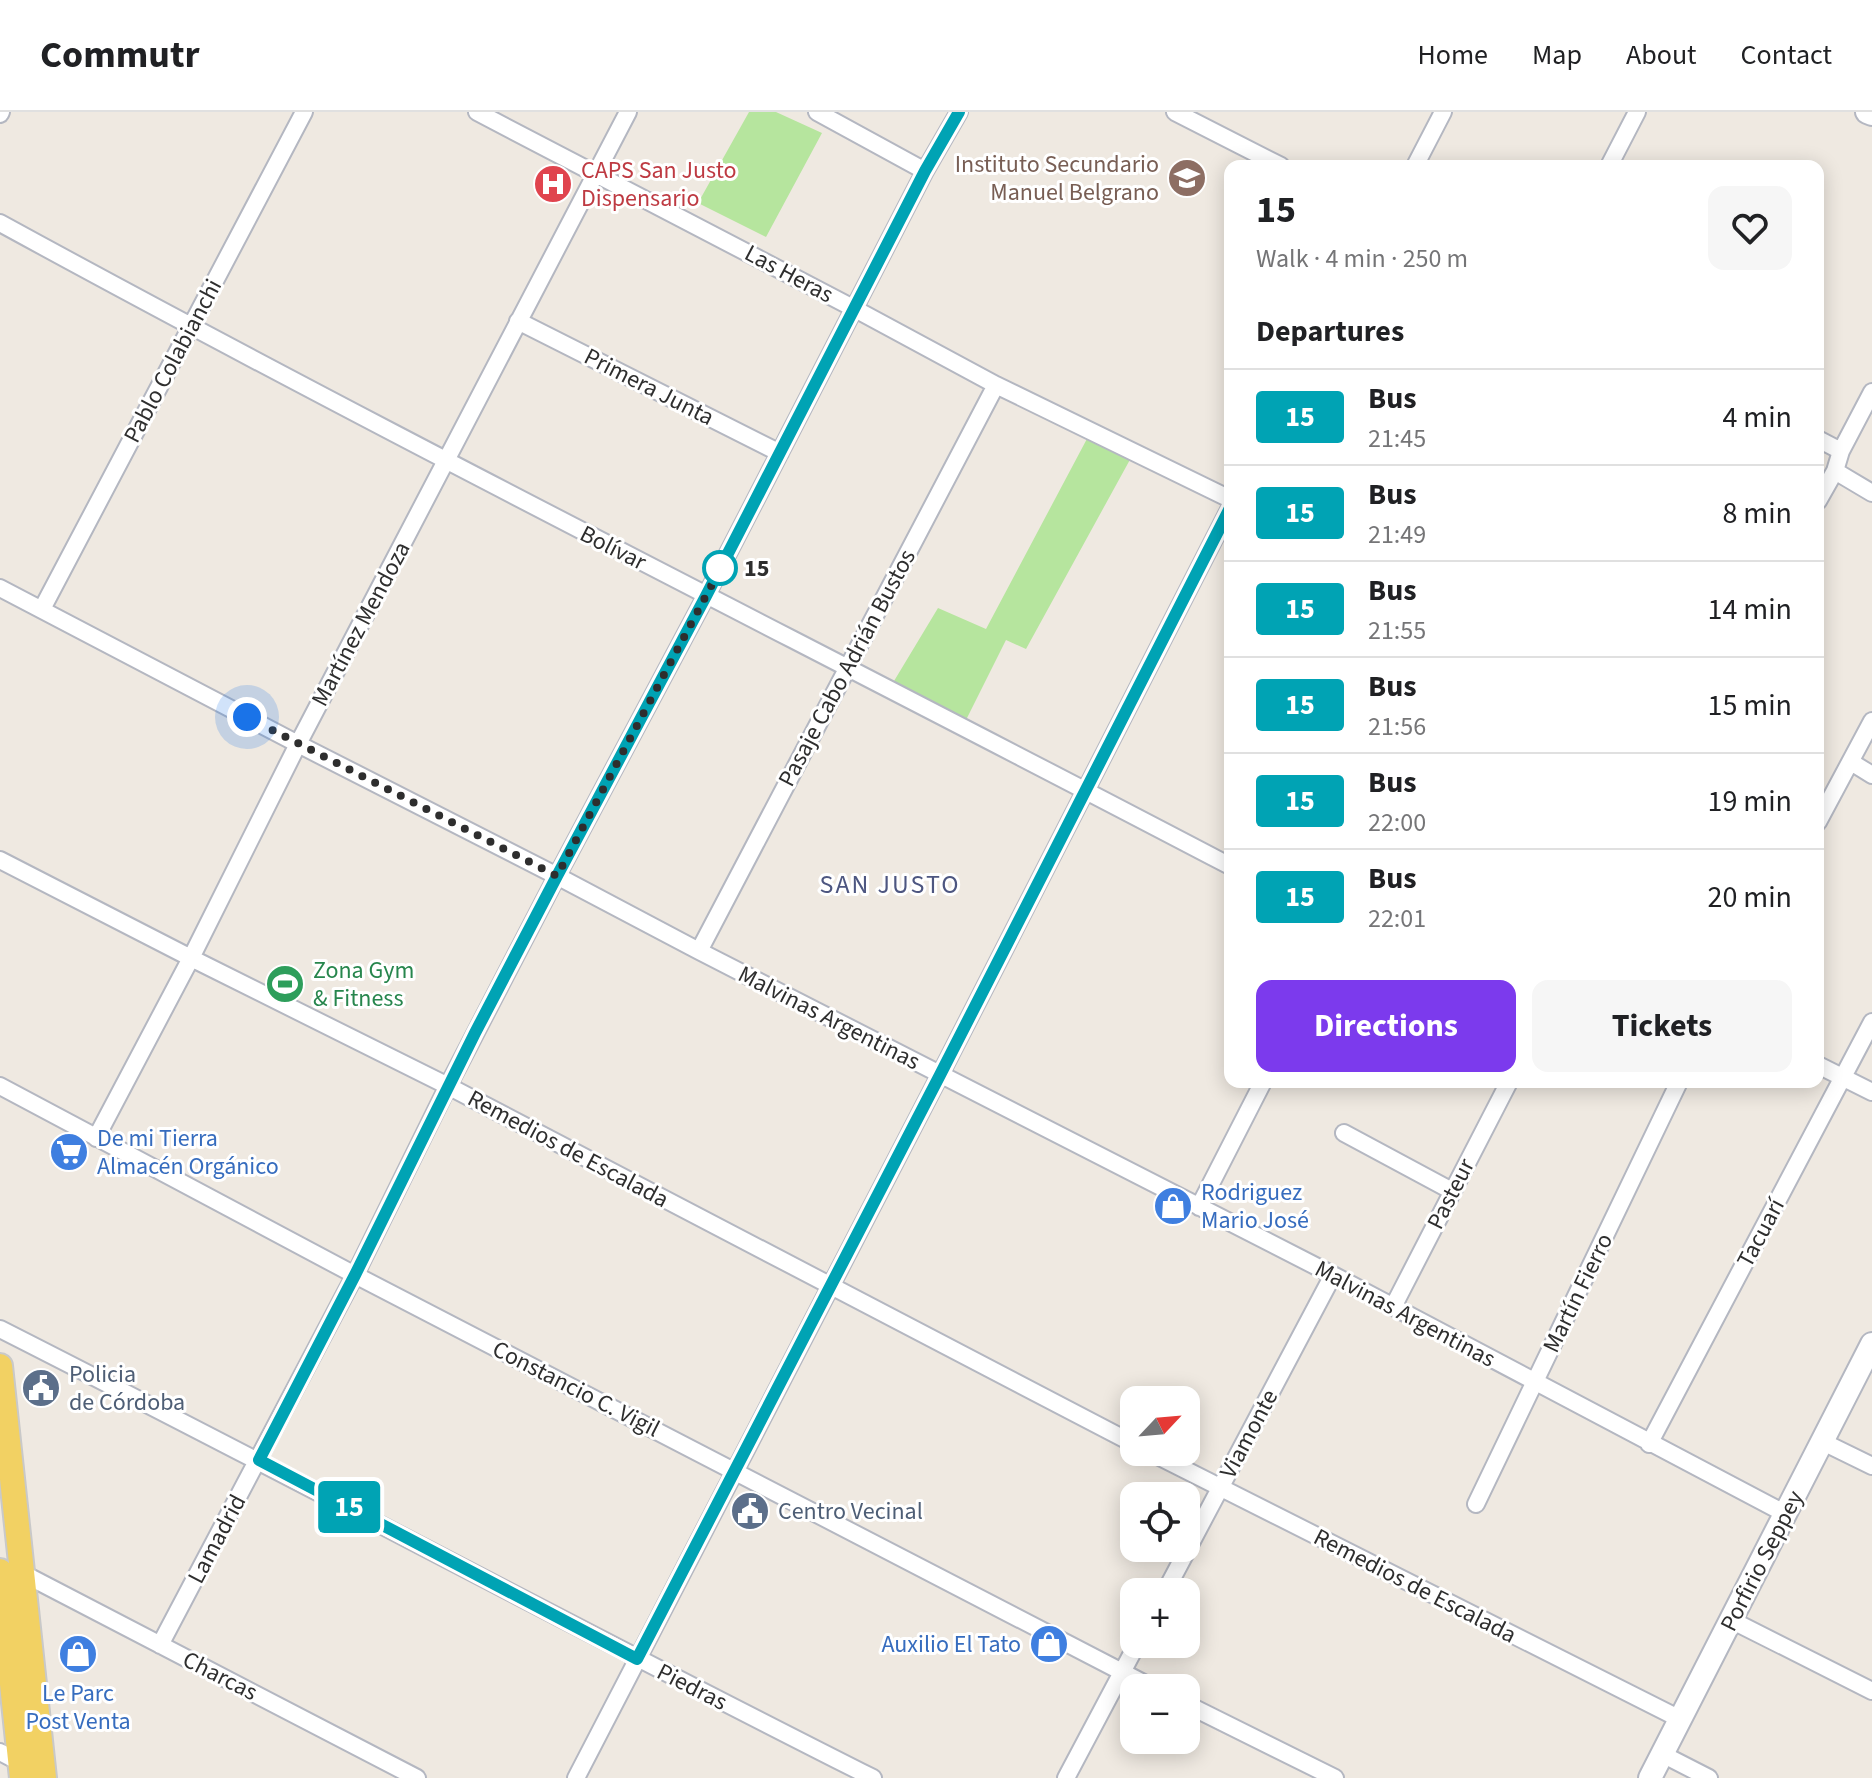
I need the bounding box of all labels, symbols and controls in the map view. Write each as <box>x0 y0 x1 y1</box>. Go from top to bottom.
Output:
text: Commutr <box>40 28 200 82</box>
text: Home <box>1417 35 1488 75</box>
text: Map <box>1532 35 1582 75</box>
text: About <box>1626 35 1697 75</box>
text: Contact <box>1741 35 1832 75</box>
place label: Instituto Secundario Manuel Belgrano <box>955 147 1159 210</box>
place label: CAPS San Justo Dispensario <box>581 153 736 216</box>
school or university icon: Instituto Secundario Manuel Belgrano <box>1166 157 1208 199</box>
hospital icon: CAPS San Justo Dispensario <box>532 163 574 205</box>
text: 15 <box>1256 183 1296 237</box>
button: heart <box>1708 186 1792 270</box>
street label: Las Heras <box>738 236 840 312</box>
text: Walk · 4 min · 250 m <box>1256 240 1468 277</box>
street label: Pablo Colabianchi <box>115 273 231 449</box>
text: Departures <box>1256 310 1404 353</box>
street label: Primera Junta <box>578 339 720 435</box>
text: Bus <box>1368 377 1416 420</box>
text: 4 min <box>1722 396 1792 439</box>
text: 15 <box>1285 397 1315 437</box>
text: 21:45 <box>1368 420 1426 457</box>
text: Bus <box>1368 473 1416 516</box>
text: 8 min <box>1722 492 1792 535</box>
text: 15 <box>1285 493 1315 533</box>
street label: Bolívar <box>574 516 653 580</box>
text: 21:49 <box>1368 516 1426 553</box>
street label: Martínez Mendoza <box>303 535 419 713</box>
street label: Pasaje Cabo Adrián Bustos <box>769 543 925 793</box>
marker: 15 <box>703 551 737 585</box>
place label: 15 <box>744 551 769 586</box>
text: Bus <box>1368 569 1416 612</box>
text: 14 min <box>1708 588 1792 631</box>
text: 15 <box>1285 589 1315 629</box>
text: 21:55 <box>1368 612 1426 649</box>
text: Bus <box>1368 665 1416 708</box>
text: 15 min <box>1708 684 1792 727</box>
text: 15 <box>1285 685 1315 725</box>
your location <box>227 697 267 737</box>
text: 21:56 <box>1368 708 1426 745</box>
text: Bus <box>1368 761 1416 804</box>
text: 19 min <box>1708 780 1792 823</box>
text: 15 <box>1285 781 1315 821</box>
text: 22:00 <box>1368 804 1426 841</box>
text: Bus <box>1368 857 1416 900</box>
district label: SAN JUSTO <box>820 866 960 903</box>
text: 20 min <box>1708 876 1792 919</box>
text: 15 <box>1285 877 1315 917</box>
text: 22:01 <box>1368 900 1426 937</box>
place label: Zona Gym & Fitness <box>313 953 414 1016</box>
street label: Malvinas Argentinas <box>732 957 926 1079</box>
sports icon: Zona Gym & Fitness <box>264 963 306 1005</box>
button: Directions <box>1256 980 1516 1072</box>
button: Tickets <box>1532 980 1792 1072</box>
street label: Remedios de Escalada <box>461 1081 675 1217</box>
place label: De mi Tierra Almacén Orgánico <box>97 1121 279 1184</box>
supermarket icon: De mi Tierra Almacén Orgánico <box>48 1131 90 1173</box>
street label: Pasteur <box>1418 1152 1484 1235</box>
place label: Rodriguez Mario José <box>1201 1175 1309 1238</box>
shop icon: Rodriguez Mario José <box>1152 1185 1194 1227</box>
street label: Tacuarí <box>1728 1191 1794 1274</box>
street label: Martín Fierro <box>1534 1227 1622 1359</box>
street label: Malvinas Argentinas <box>1308 1252 1502 1376</box>
street label: Constancio C. Vigil <box>486 1332 666 1446</box>
place label: Policia de Córdoba <box>69 1357 185 1420</box>
public building icon: Policia de Córdoba <box>20 1367 62 1409</box>
street label: Viamonte <box>1211 1383 1287 1485</box>
north arrow <box>1120 1386 1200 1466</box>
map controls <box>1120 1386 1200 1754</box>
line badge: 15 <box>313 1481 385 1533</box>
button: locate <box>1120 1482 1200 1562</box>
street label: Porfirio Seppey <box>1711 1484 1813 1638</box>
text: 15 <box>334 1487 364 1527</box>
street label: Lamadrid <box>179 1488 255 1590</box>
public building icon: Centro Vecinal <box>729 1490 771 1532</box>
place label: Centro Vecinal <box>778 1494 923 1529</box>
street label: Remedios de Escalada <box>1308 1520 1522 1652</box>
button: + <box>1120 1578 1200 1658</box>
shop icon: Auxilio El Tato <box>1028 1623 1070 1665</box>
place label: Auxilio El Tato <box>881 1627 1021 1662</box>
shop icon: Le Parc Post Venta <box>57 1633 99 1675</box>
street label: Charcas <box>176 1642 264 1710</box>
street label: Piedras <box>651 1654 733 1720</box>
button: − <box>1120 1674 1200 1754</box>
place label: Le Parc Post Venta <box>25 1676 131 1739</box>

